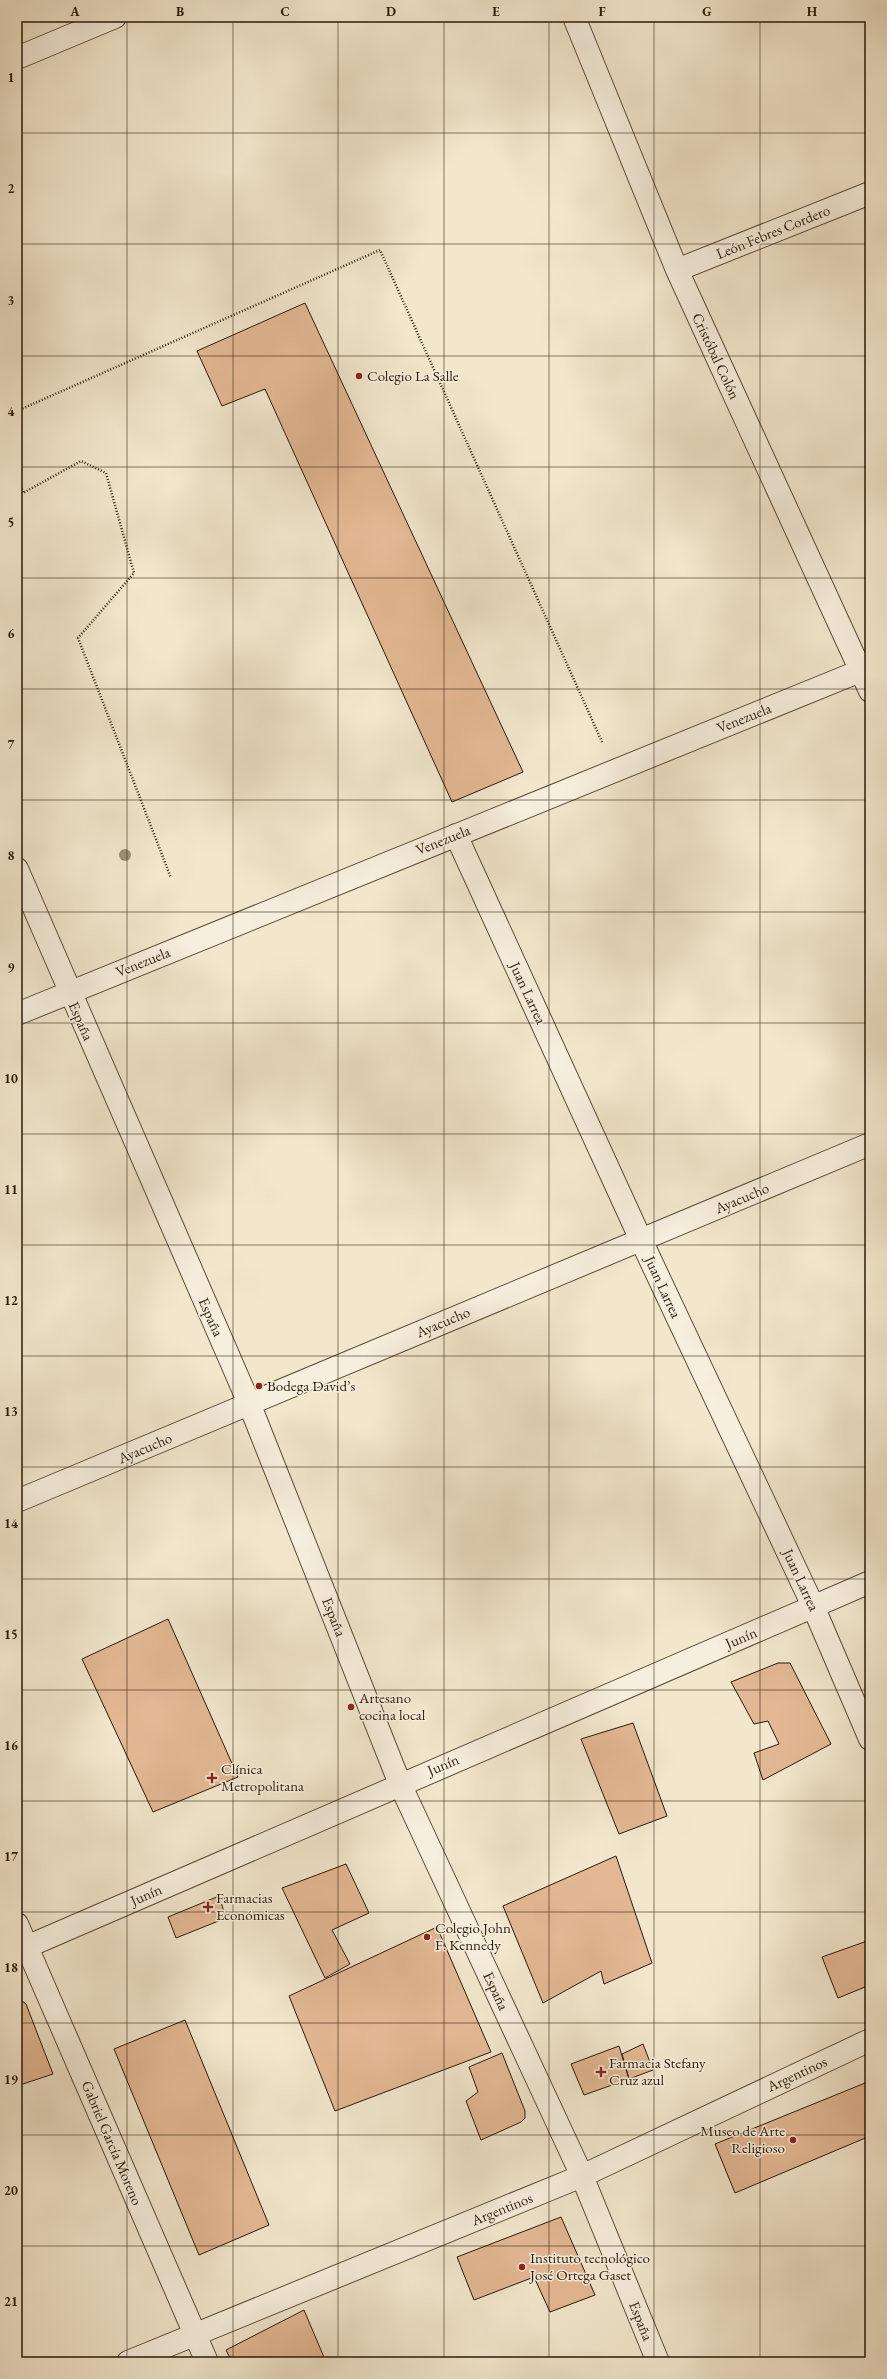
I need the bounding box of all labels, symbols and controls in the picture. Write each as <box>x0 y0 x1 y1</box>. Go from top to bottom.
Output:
text: A <box>69 3 80 20</box>
text: B <box>176 3 184 20</box>
text: C <box>280 3 290 20</box>
text: D <box>386 3 396 20</box>
text: E <box>492 3 500 20</box>
text: F <box>598 3 606 20</box>
text: G <box>702 3 712 20</box>
text: H <box>807 3 818 20</box>
text: 1 <box>8 69 15 86</box>
text: 2 <box>8 180 15 197</box>
street label: León Febres Cordero <box>713 200 833 263</box>
text: 3 <box>8 292 15 309</box>
street label: Cristóbal Colón <box>688 310 745 402</box>
place label: Colegio La Salle <box>367 366 459 385</box>
marker: Colegio La Salle <box>354 371 364 381</box>
text: 4 <box>8 403 15 420</box>
text: 5 <box>8 514 14 531</box>
text: 6 <box>8 625 15 642</box>
street label: Venezuela <box>714 698 774 737</box>
text: 7 <box>8 736 15 753</box>
street label: Venezuela <box>413 820 473 859</box>
text: 8 <box>8 847 15 864</box>
street label: Venezuela <box>113 942 173 981</box>
street label: Juan Larrea <box>505 957 551 1027</box>
text: 9 <box>8 959 15 976</box>
street label: España <box>65 998 98 1043</box>
text: 10 <box>4 1070 18 1087</box>
street label: Ayacucho <box>711 1178 772 1218</box>
text: 11 <box>4 1181 18 1198</box>
street label: Juan Larrea <box>640 1251 686 1321</box>
text: 12 <box>4 1292 18 1309</box>
street label: España <box>195 1294 228 1339</box>
street label: Ayacucho <box>412 1302 473 1342</box>
place label: Bodega David’s <box>267 1376 355 1395</box>
marker: Bodega David’s <box>254 1381 264 1391</box>
text: 13 <box>4 1403 18 1420</box>
street label: Ayacucho <box>114 1428 175 1468</box>
text: 14 <box>4 1515 18 1532</box>
street label: Juan Larrea <box>778 1544 824 1614</box>
street label: España <box>318 1594 351 1639</box>
street label: Junín <box>720 1622 760 1653</box>
text: 15 <box>4 1626 18 1643</box>
place label: Artesano cocina local <box>358 1688 426 1724</box>
marker: Artesano cocina local <box>346 1702 356 1712</box>
text: 16 <box>4 1737 18 1754</box>
street label: Junín <box>422 1749 462 1780</box>
place label: Clínica Metropolitana <box>221 1759 304 1795</box>
marker: Clínica Metropolitana <box>206 1772 218 1784</box>
text: 17 <box>4 1848 18 1865</box>
street label: Junín <box>125 1879 165 1911</box>
place label: Farmacias Económicas <box>216 1888 285 1924</box>
marker: Farmacias Económicas <box>203 1902 213 1912</box>
place label: Colegio John F. Kennedy <box>435 1918 511 1954</box>
marker: Colegio John F. Kennedy <box>422 1932 432 1942</box>
text: 18 <box>4 1959 18 1976</box>
street label: España <box>479 1968 514 2013</box>
street label: Argentinos <box>763 2051 830 2096</box>
place label: Farmacia Stefany Cruz azul <box>609 2053 706 2089</box>
marker: Farmacia Stefany Cruz azul <box>596 2067 606 2077</box>
text: 19 <box>4 2071 18 2088</box>
street label: Gabriel García Moreno <box>78 2078 147 2208</box>
place label: Museo de Arte Religioso <box>700 2121 785 2157</box>
marker: Museo de Arte Religioso <box>788 2135 798 2145</box>
text: 20 <box>4 2182 18 2199</box>
street label: Argentinos <box>468 2188 535 2230</box>
place label: Instituto tecnológico José Ortega Gaset <box>528 2248 650 2284</box>
marker: Instituto tecnológico José Ortega Gaset <box>517 2262 527 2272</box>
text: 21 <box>4 2293 18 2310</box>
street label: España <box>625 2298 658 2343</box>

